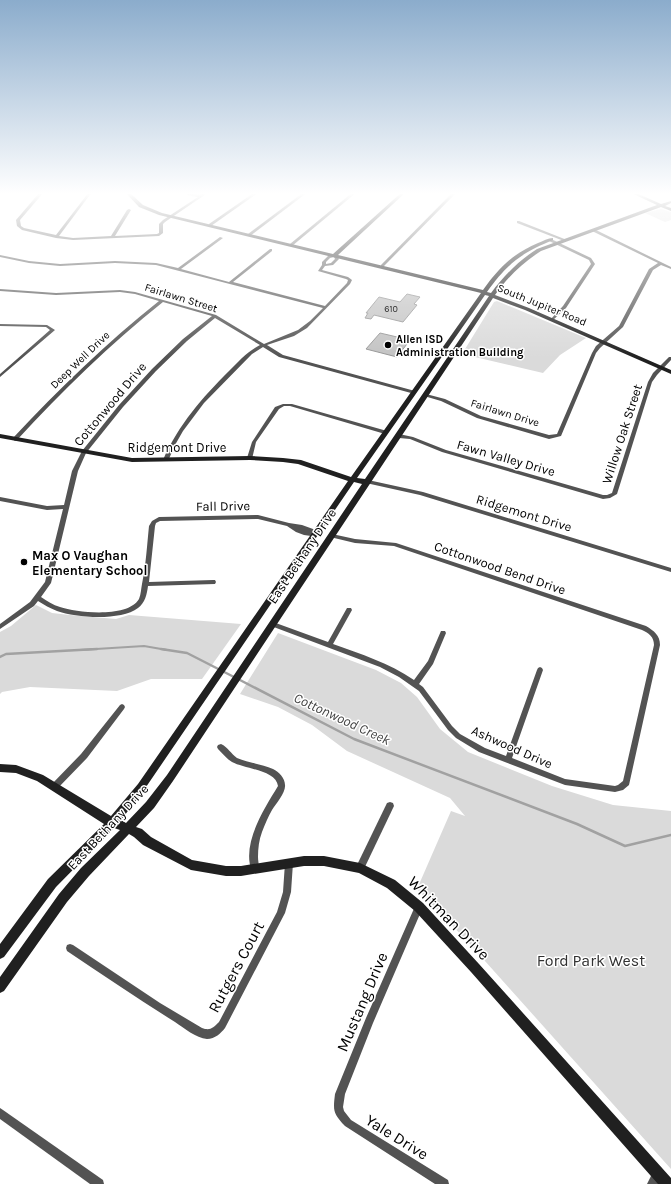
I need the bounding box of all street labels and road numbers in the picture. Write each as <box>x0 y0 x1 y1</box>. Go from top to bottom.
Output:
street label: Fairlawn Street <box>143 281 219 315</box>
street label: South Jupiter Road <box>495 281 589 329</box>
street label: Deep Well Drive <box>48 328 113 391</box>
street label: Cottonwood Drive <box>71 359 150 449</box>
street label: Willow Oak Street <box>599 382 645 486</box>
street label: Fairlawn Drive <box>469 396 541 430</box>
street label: Fawn Valley Drive <box>455 437 557 479</box>
street label: Ridgemont Drive <box>127 440 227 455</box>
street label: Ridgemont Drive <box>474 491 574 535</box>
street label: Fall Drive <box>196 498 251 514</box>
street label: East Bethany Drive <box>265 505 340 606</box>
street label: Cottonwood Bend Drive <box>432 538 568 598</box>
street label: Ashwood Drive <box>469 722 555 772</box>
street label: East Bethany Drive <box>65 781 152 873</box>
street label: Whitman Drive <box>404 872 494 964</box>
street label: Rutgers Court <box>204 918 268 1016</box>
street label: Mustang Drive <box>332 949 392 1055</box>
street label: Yale Drive <box>362 1110 432 1164</box>

